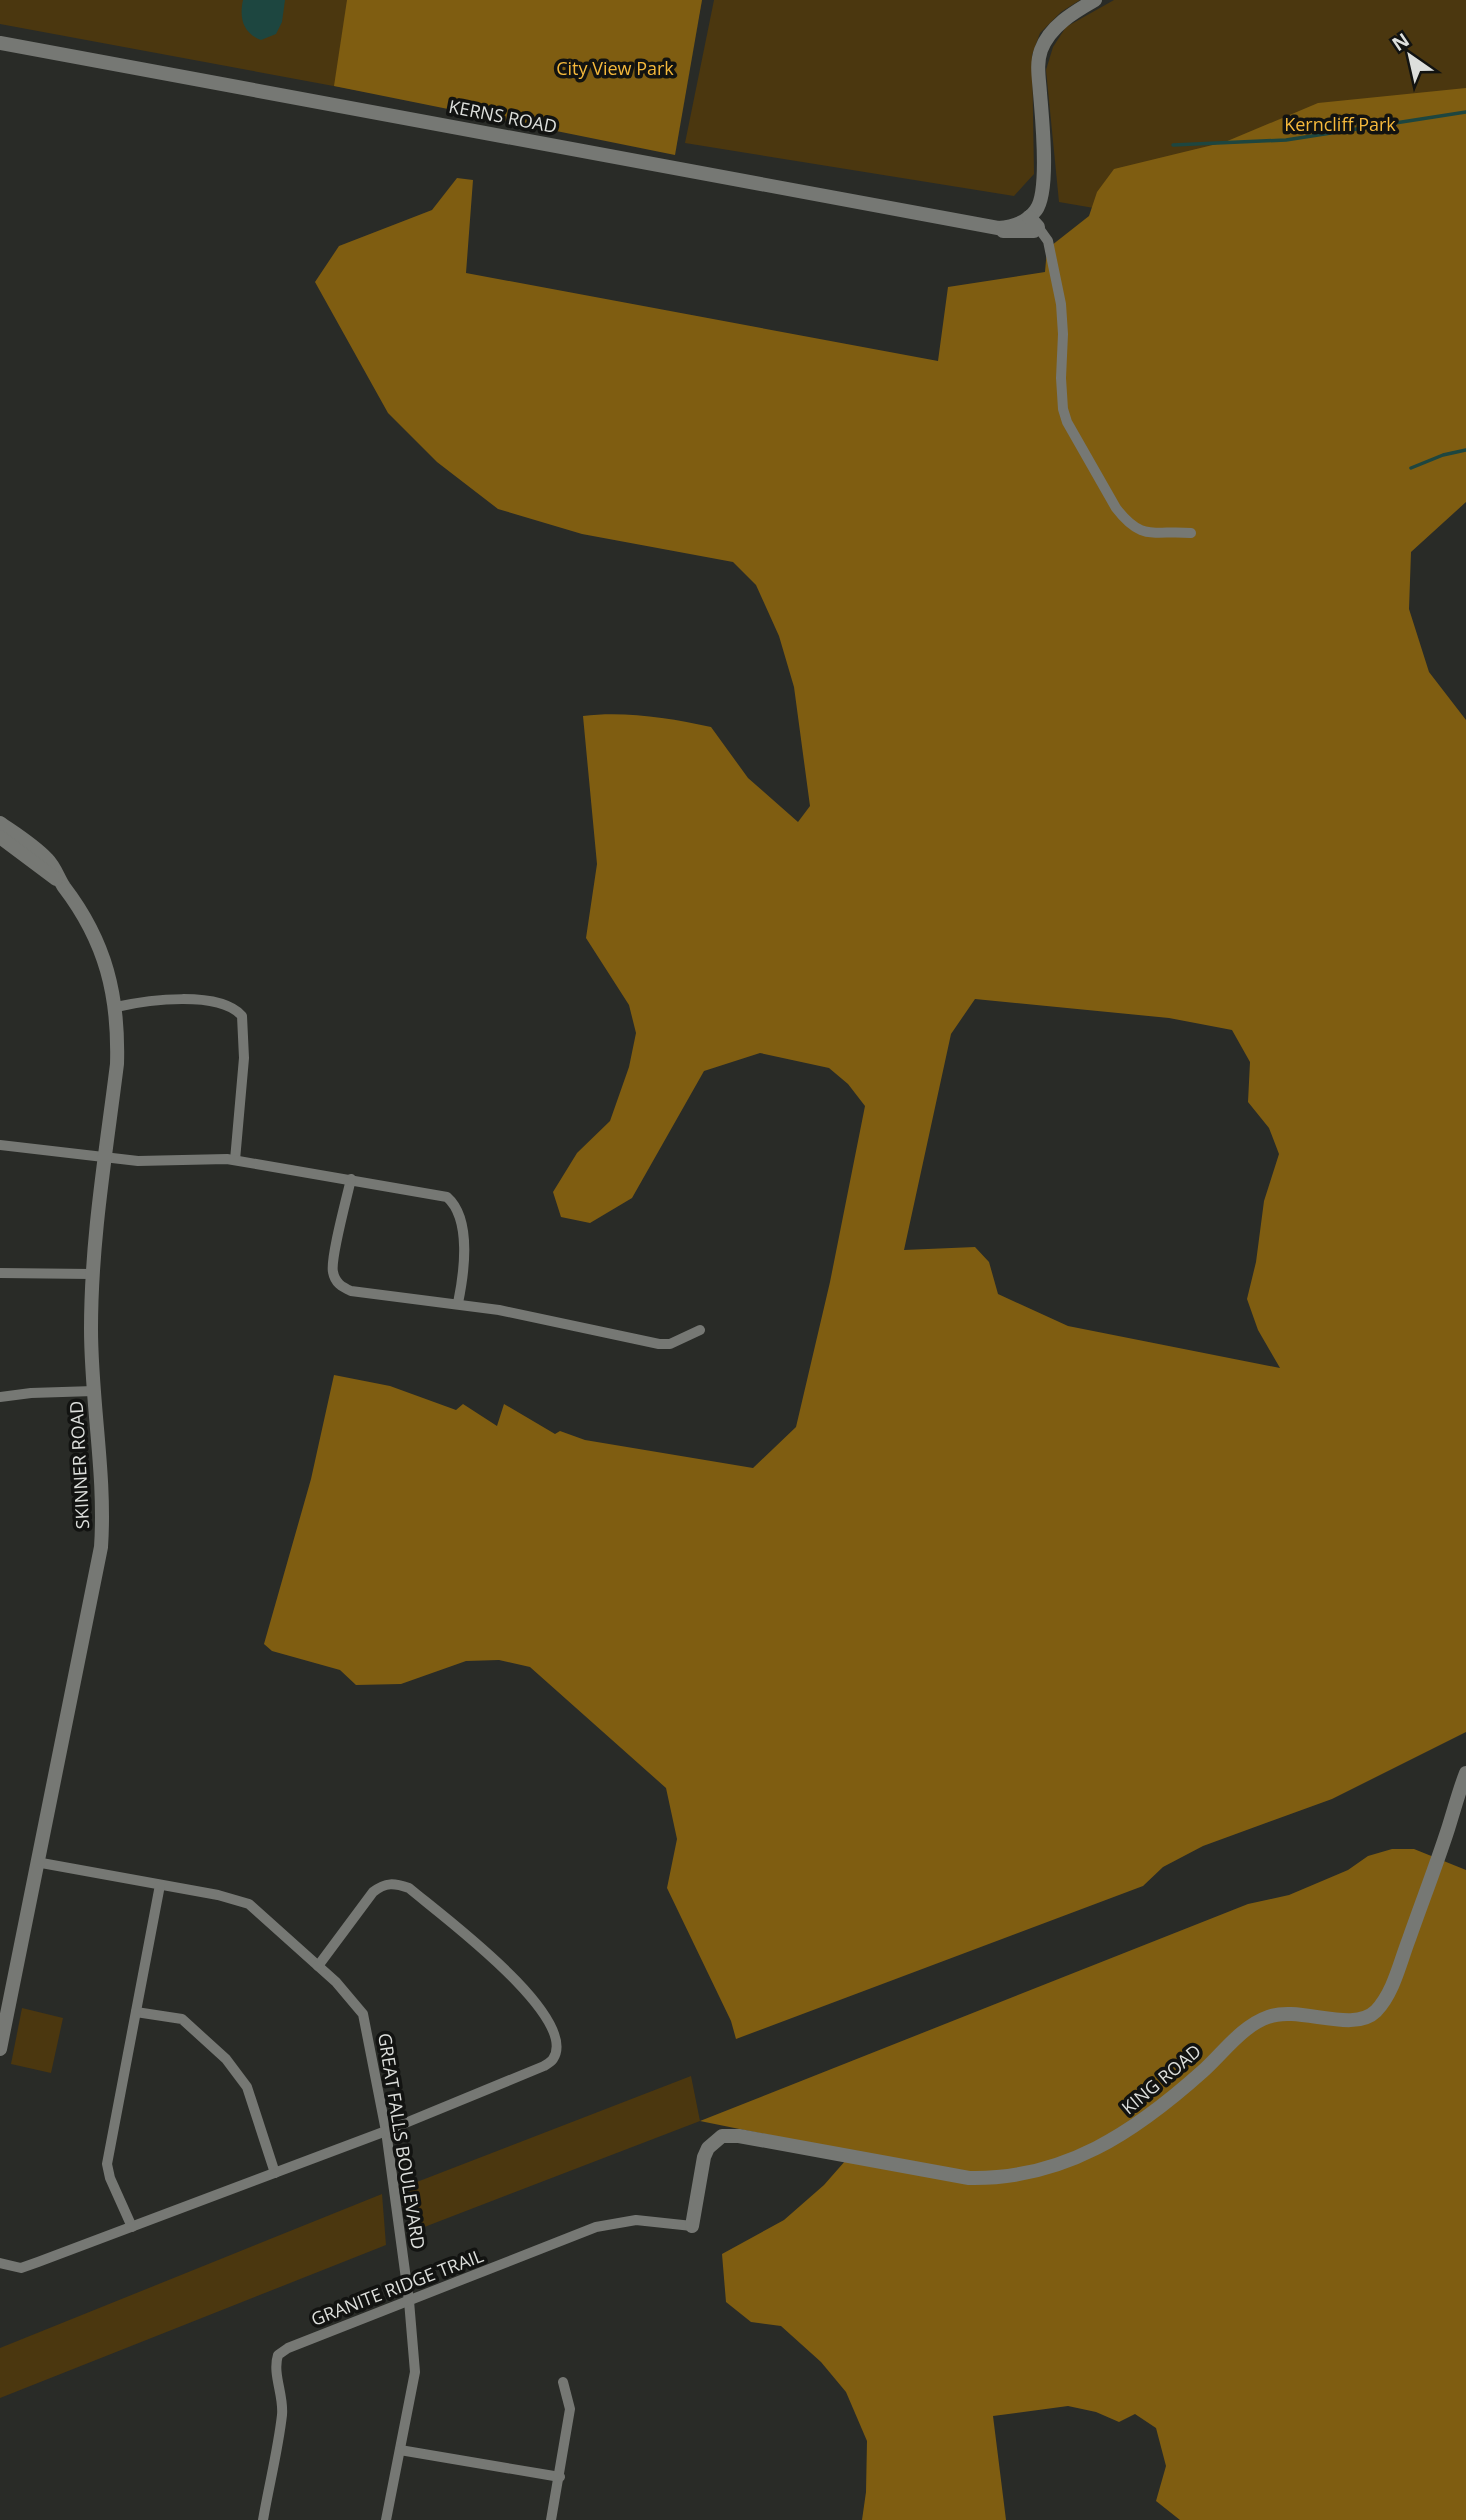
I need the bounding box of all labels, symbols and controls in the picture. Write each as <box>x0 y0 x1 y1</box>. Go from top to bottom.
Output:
north arrow <box>1375 21 1445 91</box>
text: N <box>1387 27 1414 57</box>
park label: City View Park <box>556 56 674 80</box>
street label: KERNS ROAD <box>447 94 559 138</box>
park label: Kerncliff Park <box>1284 112 1396 136</box>
street label: SKINNER ROAD <box>64 1400 94 1530</box>
street label: GREAT FALLS BOULEVARD <box>373 2031 431 2251</box>
street label: KING ROAD <box>1116 2039 1206 2119</box>
street label: GRANITE RIDGE TRAIL <box>307 2243 487 2331</box>

